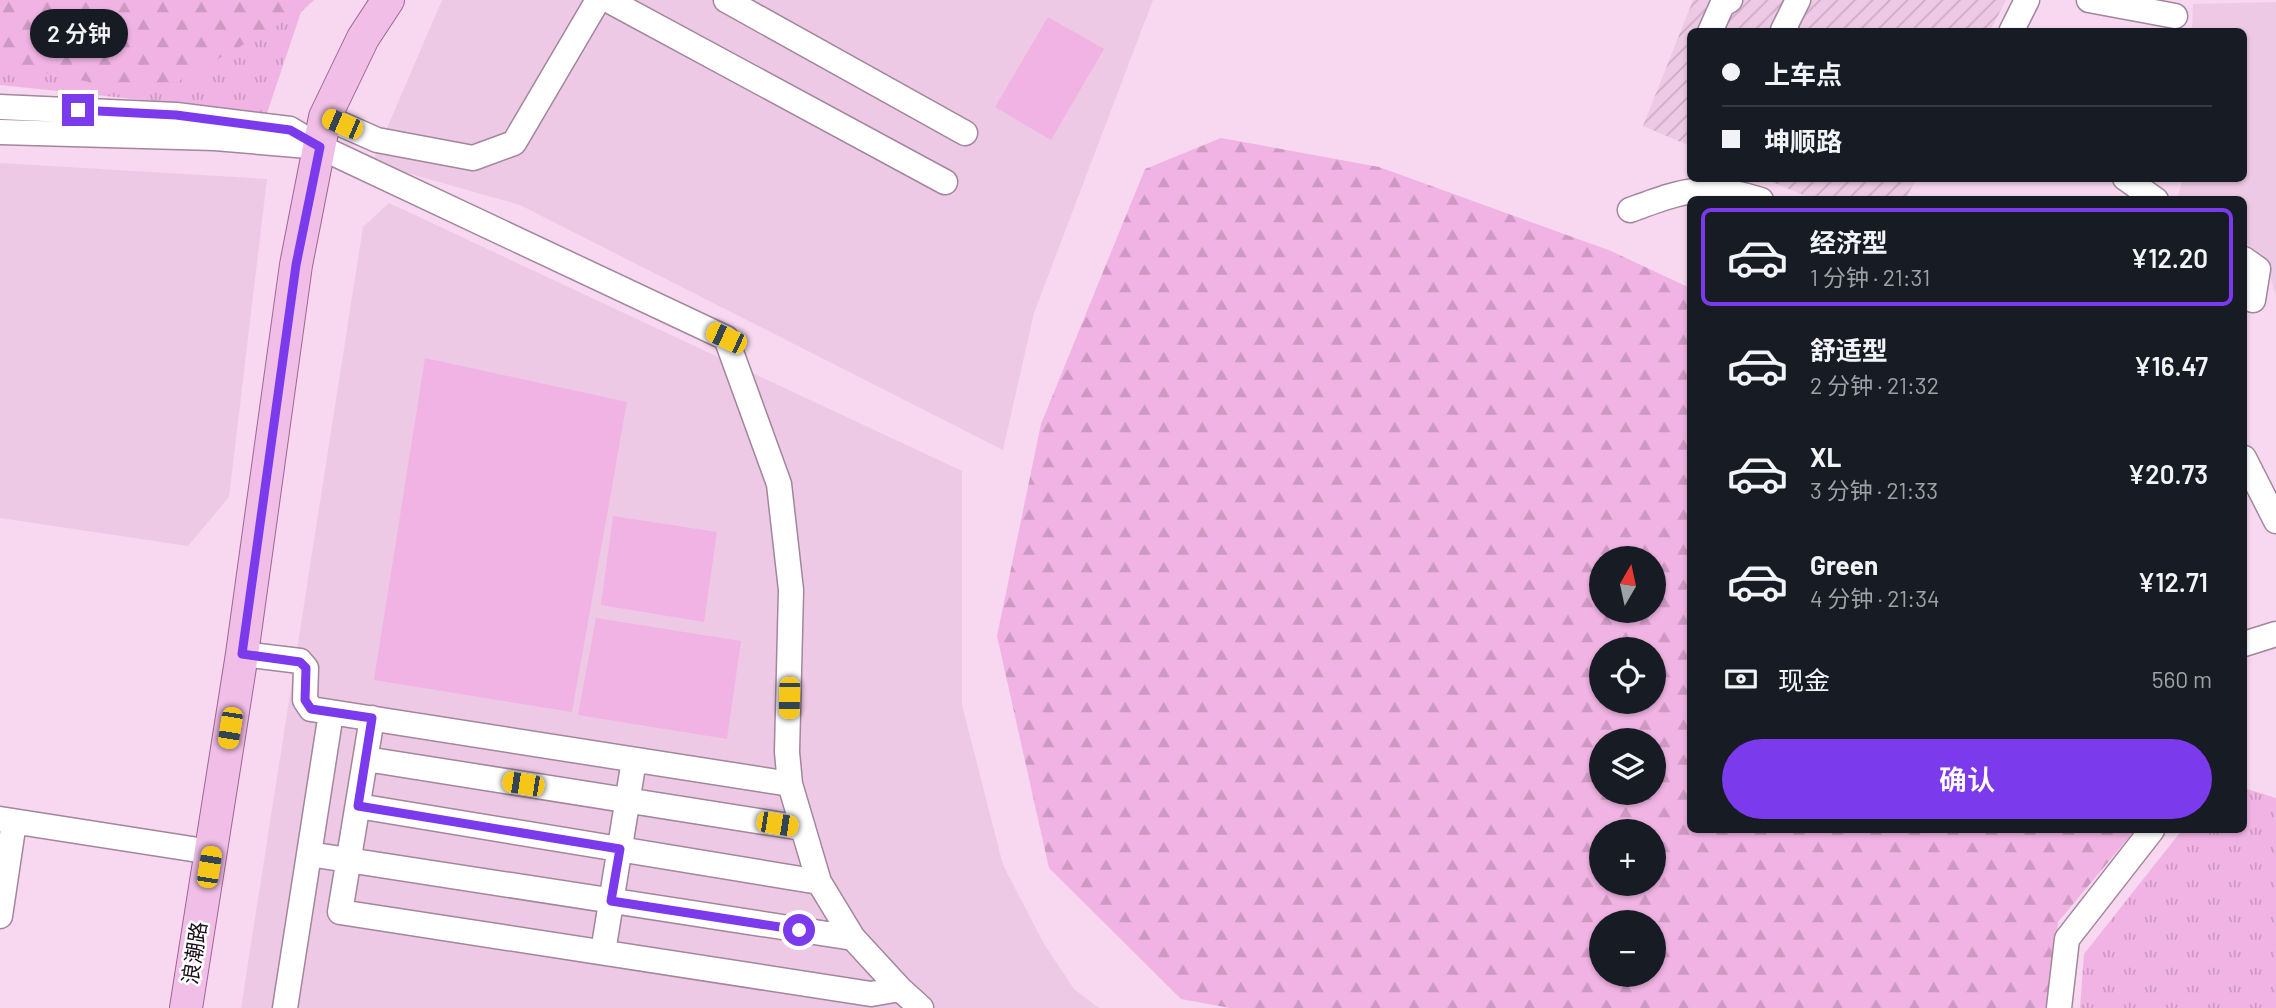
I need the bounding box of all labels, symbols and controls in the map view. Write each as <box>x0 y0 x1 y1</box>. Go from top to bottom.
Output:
callout: 2 分钟 <box>29 8 127 57</box>
text: 2 分钟 <box>47 19 111 47</box>
text: 上车点 <box>1764 58 1842 89</box>
route end <box>62 94 94 126</box>
car <box>319 106 366 142</box>
text: 坤顺路 <box>1764 125 1842 156</box>
icon: car <box>1726 226 1789 289</box>
text: 经济型 <box>1810 226 1888 257</box>
text: ¥12.20 <box>2130 242 2208 273</box>
text: 1 分钟 · 21:31 <box>1810 263 1930 291</box>
car <box>703 320 750 356</box>
icon: car <box>1726 334 1789 397</box>
text: 舒适型 <box>1810 334 1888 365</box>
text: ¥16.47 <box>2134 350 2208 381</box>
text: 2 分钟 · 21:32 <box>1810 371 1939 399</box>
text: XL <box>1810 441 1841 472</box>
icon: car <box>1726 442 1789 505</box>
text: ¥20.73 <box>2127 458 2208 489</box>
text: 3 分钟 · 21:33 <box>1810 476 1938 504</box>
north arrow <box>1589 546 1666 623</box>
map controls <box>1589 546 1666 987</box>
text: Green <box>1810 549 1878 580</box>
icon: car <box>1726 550 1789 613</box>
text: ¥12.71 <box>2138 566 2208 597</box>
text: 4 分钟 · 21:34 <box>1810 584 1940 612</box>
button: locate <box>1589 637 1666 714</box>
icon: cash <box>1722 660 1760 698</box>
text: 现金 <box>1778 664 1830 695</box>
text: 560 m <box>2152 665 2212 693</box>
car <box>779 677 800 719</box>
car <box>217 706 244 750</box>
button: layers <box>1589 728 1666 805</box>
button: 确认 <box>1722 739 2212 819</box>
car <box>501 770 546 798</box>
car <box>755 810 800 838</box>
button: + <box>1589 819 1666 896</box>
car <box>196 845 223 889</box>
button: − <box>1589 910 1666 987</box>
route start <box>783 914 815 946</box>
street label: 浪潮路 <box>176 920 211 986</box>

